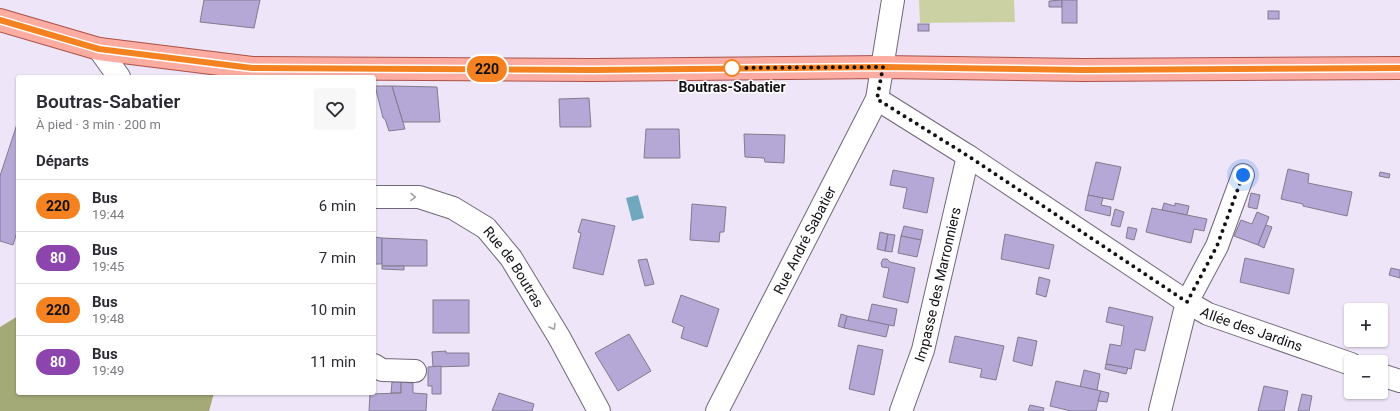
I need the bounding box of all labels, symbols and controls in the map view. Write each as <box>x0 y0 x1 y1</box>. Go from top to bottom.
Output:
line badge: 220 <box>464 56 510 82</box>
marker: Boutras-Sabatier <box>723 59 741 77</box>
text: 220 <box>475 61 499 77</box>
place label: Boutras-Sabatier <box>678 79 786 95</box>
button: heart <box>314 88 356 130</box>
text: Boutras-Sabatier <box>36 90 180 113</box>
text: À pied · 3 min · 200 m <box>36 117 161 132</box>
text: Départs <box>36 152 89 170</box>
your location <box>1233 165 1253 185</box>
street label: Rue André Sabatier <box>770 183 839 297</box>
text: Bus <box>92 189 118 207</box>
one-way arrow <box>410 193 416 201</box>
text: 6 min <box>319 197 356 215</box>
text: 220 <box>46 198 70 214</box>
street label: Impasse des Marronniers <box>911 206 964 364</box>
text: 19:44 <box>92 207 124 222</box>
street label: Rue de Boutras <box>480 223 547 310</box>
text: Bus <box>92 241 118 259</box>
text: 7 min <box>319 249 356 267</box>
text: 80 <box>50 250 66 266</box>
text: 19:45 <box>92 259 124 274</box>
text: Bus <box>92 293 118 311</box>
text: 10 min <box>310 301 356 319</box>
text: 220 <box>46 302 70 318</box>
map controls <box>1344 303 1388 399</box>
button: + <box>1344 303 1388 347</box>
street label: Allée des Jardins <box>1198 304 1305 354</box>
text: 19:48 <box>92 311 124 326</box>
one-way arrow <box>548 323 555 330</box>
text: Bus <box>92 345 118 363</box>
text: 11 min <box>310 353 356 371</box>
text: 80 <box>50 354 66 370</box>
button: − <box>1344 355 1388 399</box>
text: 19:49 <box>92 363 124 378</box>

